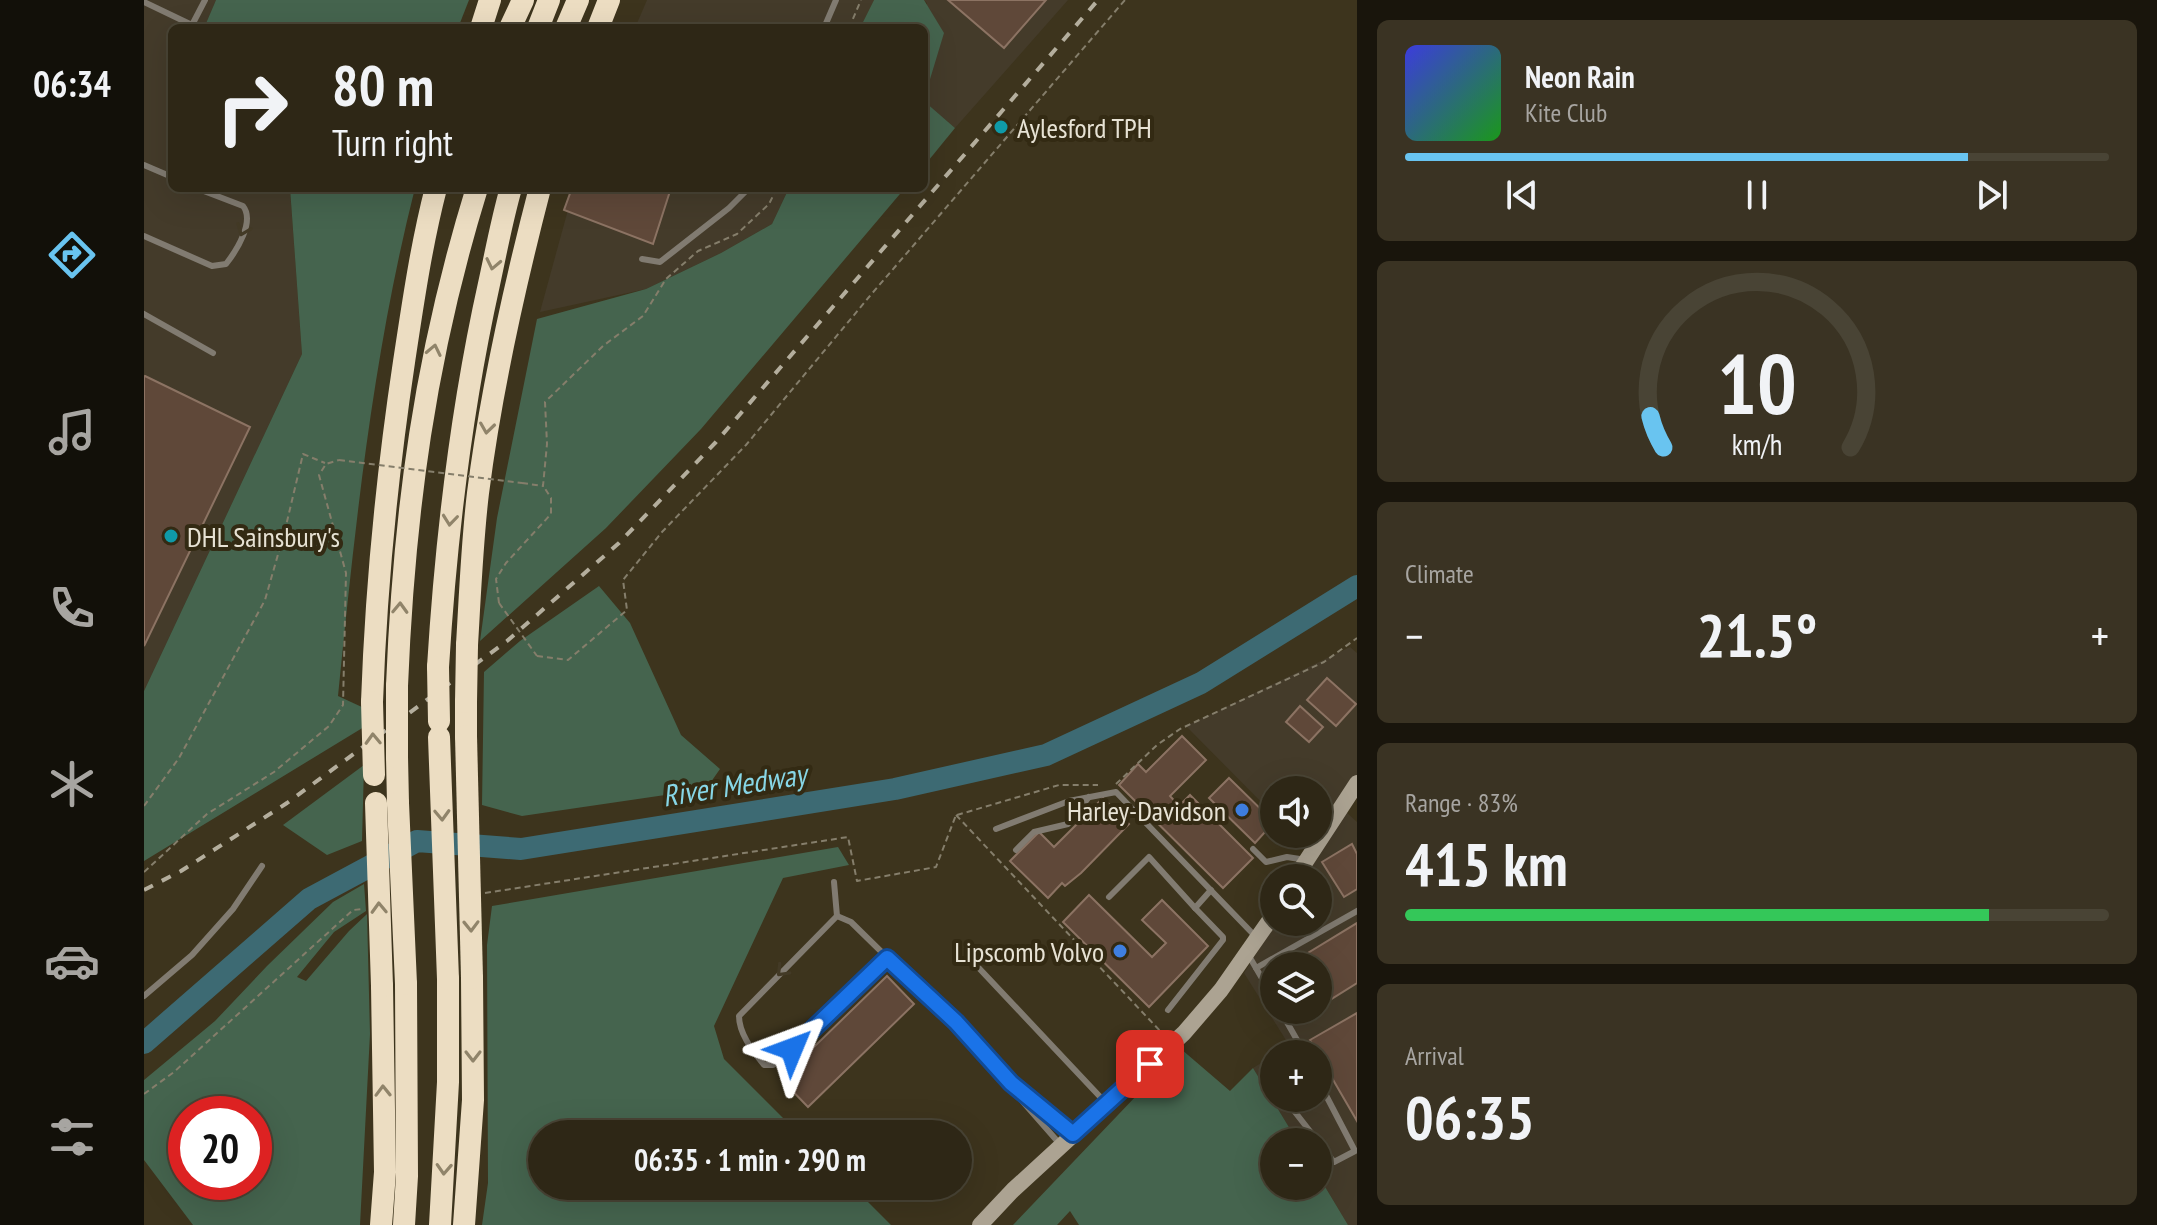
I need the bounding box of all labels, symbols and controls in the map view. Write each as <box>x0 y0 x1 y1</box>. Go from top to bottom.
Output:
text: 80 m <box>332 49 434 121</box>
icon: right <box>200 56 304 160</box>
text: Neon Rain <box>1525 57 1635 96</box>
text: 06:34 <box>33 60 111 107</box>
text: Kite Club <box>1525 96 1607 129</box>
place label: Aylesford TPH <box>1017 109 1152 146</box>
marker: Aylesford TPH <box>992 118 1010 136</box>
text: Turn right <box>332 119 453 166</box>
icon: previous <box>1500 173 1544 217</box>
icon: pause <box>1735 173 1779 217</box>
icon: next <box>1970 173 2014 217</box>
one-way arrow <box>236 222 253 236</box>
icon: directions <box>44 227 100 283</box>
one-way arrow <box>485 256 502 270</box>
text: 10 <box>1717 328 1797 436</box>
one-way arrow <box>425 344 442 358</box>
icon: music <box>44 404 100 460</box>
one-way arrow <box>479 421 496 435</box>
text: km/h <box>1732 426 1782 463</box>
one-way arrow <box>441 514 458 527</box>
place label: DHL Sainsbury's <box>187 518 340 555</box>
marker: DHL Sainsbury's <box>162 527 180 545</box>
text: Climate <box>1405 557 1474 590</box>
icon: phone <box>44 580 100 636</box>
text: 21.5° <box>1697 596 1817 674</box>
one-way arrow <box>391 601 408 614</box>
text: − <box>1405 607 1423 664</box>
text: + <box>2091 607 2109 664</box>
one-way arrow <box>365 732 382 745</box>
water label: River Medway <box>659 753 812 815</box>
icon: climate <box>44 756 100 812</box>
map controls <box>1260 776 1332 1200</box>
button: sound <box>1260 776 1332 848</box>
text: Range · 83% <box>1405 786 1518 819</box>
place label: Harley-Davidson <box>1067 792 1226 829</box>
marker: Harley-Davidson <box>1233 801 1251 819</box>
one-way arrow <box>433 809 450 822</box>
text: 415 km <box>1405 825 1568 903</box>
button: search <box>1260 864 1332 936</box>
one-way arrow <box>371 901 388 914</box>
one-way arrow <box>462 920 480 933</box>
icon: car <box>44 933 100 989</box>
place label: Lipscomb Volvo <box>954 933 1104 970</box>
marker: Lipscomb Volvo <box>1111 942 1129 960</box>
button: layers <box>1260 952 1332 1024</box>
one-way arrow <box>776 962 791 976</box>
position arrow <box>750 1007 834 1091</box>
pin <box>1116 1030 1184 1098</box>
text: Arrival <box>1405 1039 1464 1072</box>
button: + <box>1260 1040 1332 1112</box>
icon: arrive <box>1128 1042 1172 1086</box>
one-way arrow <box>464 1050 482 1063</box>
text: 06:35 <box>1405 1078 1535 1156</box>
one-way arrow <box>375 1084 392 1097</box>
speed limit sign: 20 <box>168 1096 272 1200</box>
icon: filters <box>44 1109 100 1165</box>
button: − <box>1260 1128 1332 1200</box>
text: 06:35 · 1 min · 290 m <box>634 1140 866 1179</box>
one-way arrow <box>436 1163 453 1176</box>

